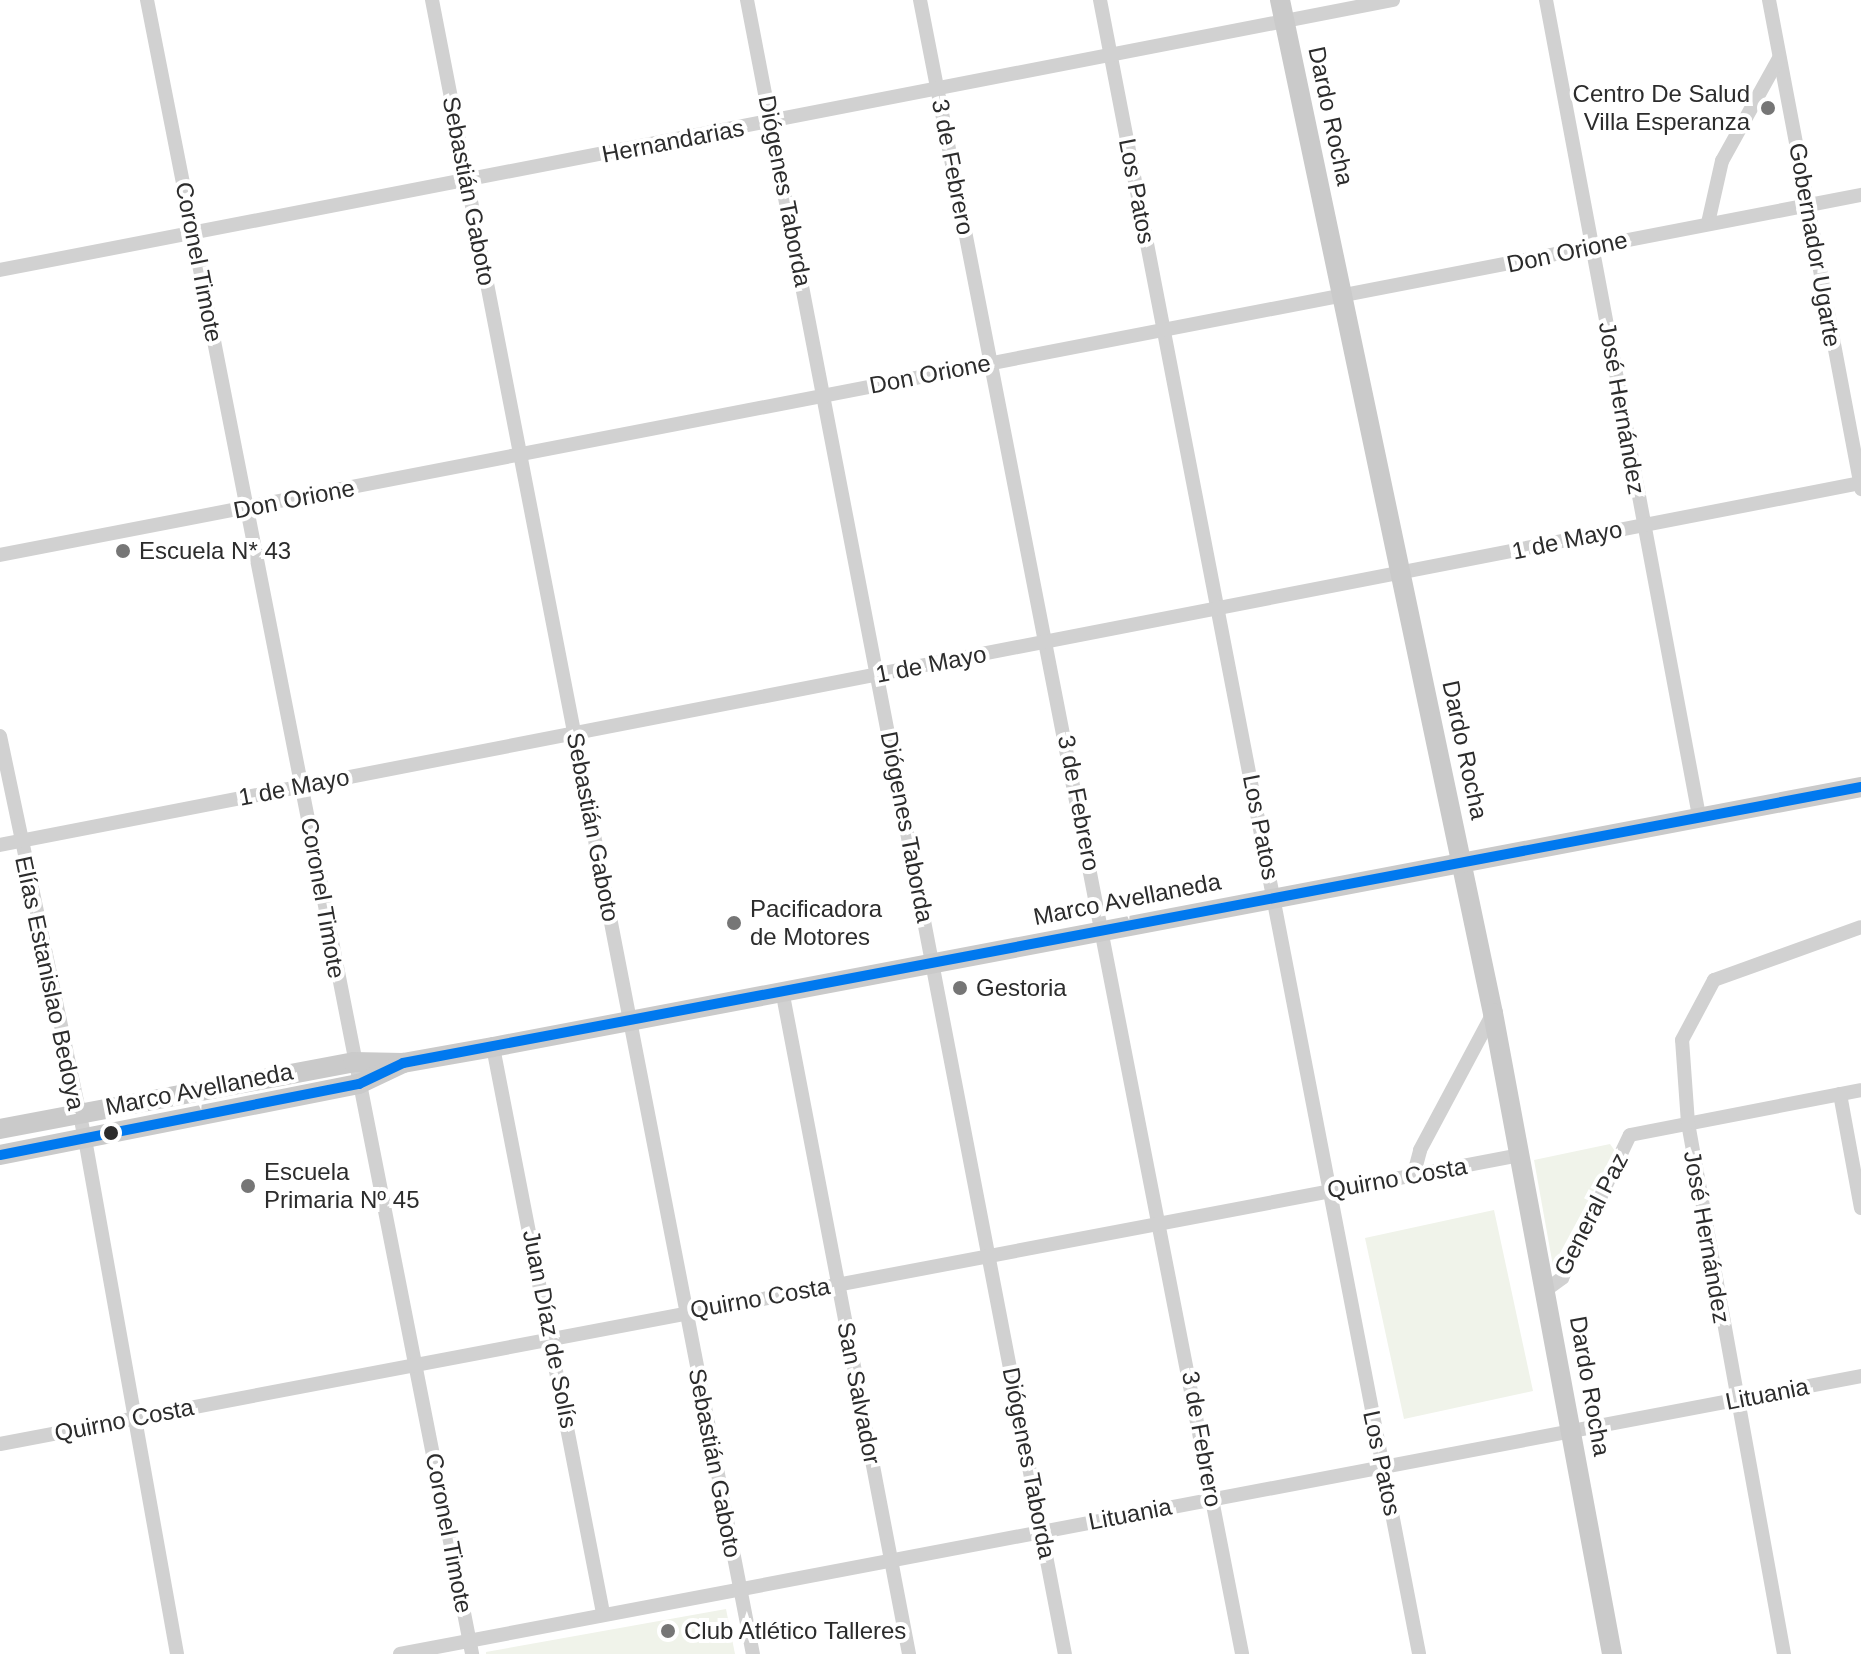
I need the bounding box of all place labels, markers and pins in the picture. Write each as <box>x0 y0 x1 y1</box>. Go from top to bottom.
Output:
place label: Centro De Salud Villa Esperanza <box>1573 80 1750 136</box>
marker: Centro De Salud Villa Esperanza <box>1757 97 1779 119</box>
place label: Escuela N* 43 <box>139 537 291 565</box>
marker: Escuela N* 43 <box>114 542 132 560</box>
place label: Pacificadora de Motores <box>750 895 882 951</box>
marker: Pacificadora de Motores <box>725 914 743 932</box>
place label: Gestoria <box>976 974 1067 1002</box>
marker: Gestoria <box>951 979 969 997</box>
unlabelled marker <box>103 1125 119 1141</box>
place label: Escuela Primaria Nº 45 <box>264 1158 419 1214</box>
marker: Escuela Primaria Nº 45 <box>239 1177 257 1195</box>
place label: Club Atlético Talleres <box>684 1617 908 1645</box>
marker: Club Atlético Talleres <box>659 1622 677 1640</box>

